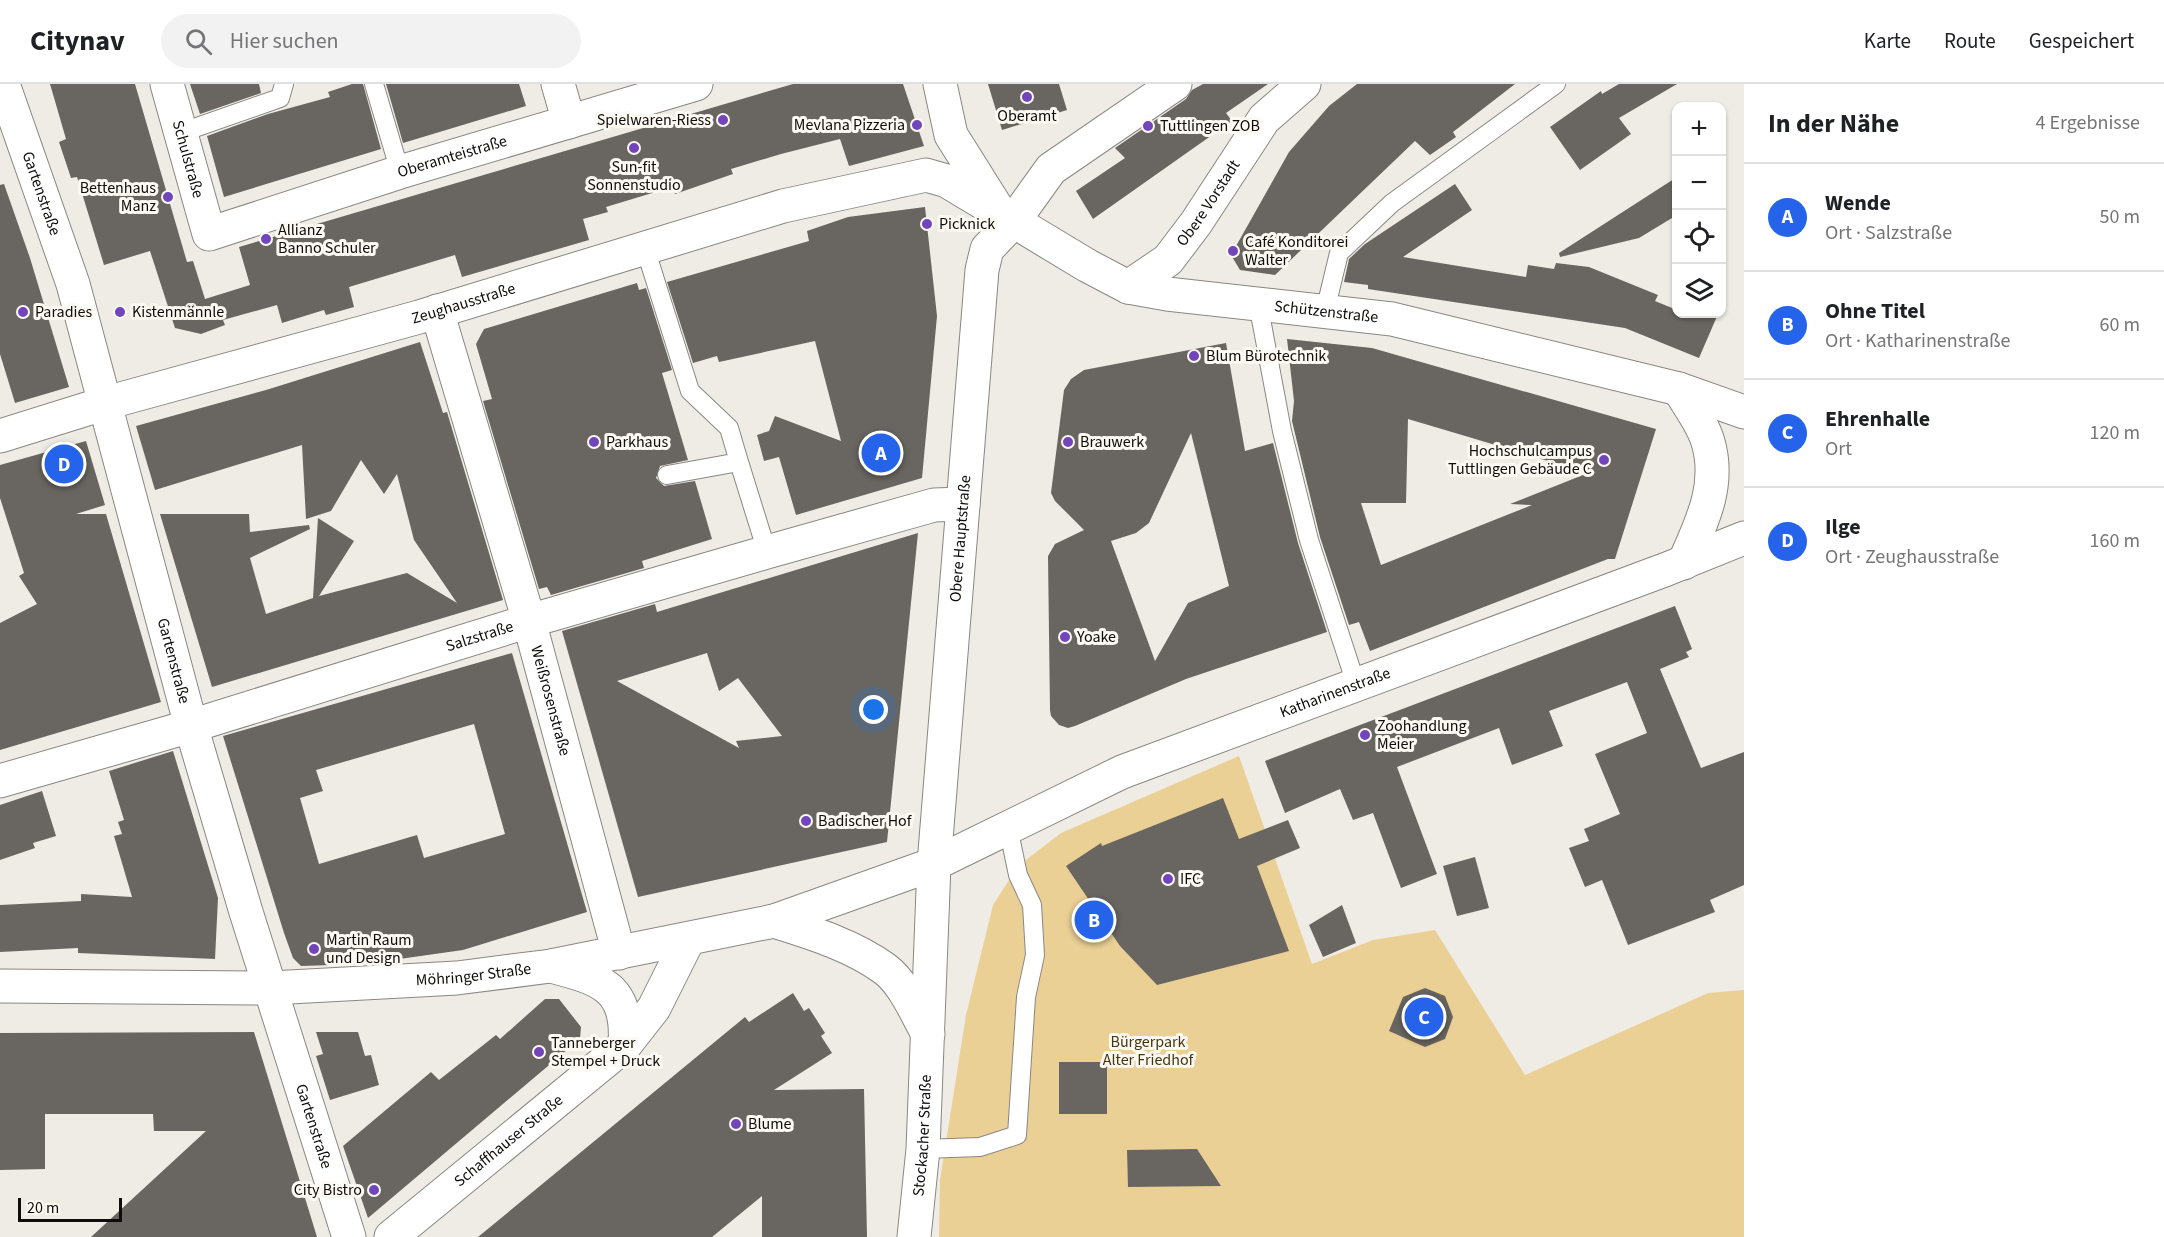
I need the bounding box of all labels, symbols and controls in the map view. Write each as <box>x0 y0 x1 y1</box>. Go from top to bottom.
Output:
search box <box>161 14 581 68</box>
text: Citynav <box>30 21 125 61</box>
icon: search <box>182 25 215 58</box>
text: Hier suchen <box>230 25 339 57</box>
text: Karte <box>1864 26 1911 56</box>
text: Route <box>1944 26 1996 56</box>
text: Gespeichert <box>2029 26 2134 56</box>
marker: Oberamt <box>1020 90 1034 104</box>
map controls <box>1672 102 1726 318</box>
button: + <box>1672 102 1726 156</box>
place label: Oberamt <box>997 105 1057 127</box>
text: In der Nähe <box>1768 105 1899 142</box>
place label: Spielwaren-Riess <box>597 109 711 131</box>
text: 4 Ergebnisse <box>2035 109 2140 137</box>
marker: Spielwaren-Riess <box>716 113 730 127</box>
place label: Mevlana Pizzeria <box>794 114 905 136</box>
place label: Tuttlingen ZOB <box>1160 115 1260 137</box>
street label: Schulstraße <box>167 118 209 200</box>
marker: Mevlana Pizzeria <box>910 118 924 132</box>
marker: Tuttlingen ZOB <box>1141 119 1155 133</box>
street label: Oberamteistraße <box>395 130 510 183</box>
marker: Sun-fit Sonnenstudio <box>627 141 641 155</box>
street label: Gartenstraße <box>16 148 66 239</box>
street label: Obere Vorstadt <box>1171 155 1246 251</box>
place label: Sun-fit Sonnenstudio <box>587 156 681 196</box>
button: − <box>1672 156 1726 210</box>
place label: Bettenhaus Manz <box>80 177 156 217</box>
text: Wende <box>1825 187 1891 219</box>
marker: Bettenhaus Manz <box>161 190 175 204</box>
text: A <box>1782 203 1793 231</box>
text: 50 m <box>2100 203 2140 231</box>
button: locate <box>1672 210 1726 264</box>
place label: Picknick <box>939 213 995 235</box>
marker: Picknick <box>920 217 934 231</box>
place label: Allianz Banno Schuler <box>278 219 376 259</box>
text: Ort · Salzstraße <box>1825 219 1952 247</box>
place label: Café Konditorei Walter <box>1245 231 1348 271</box>
marker: Allianz Banno Schuler <box>259 232 273 246</box>
marker: Café Konditorei Walter <box>1226 244 1240 258</box>
button: layers <box>1672 264 1726 318</box>
street label: Zeughausstraße <box>409 277 518 330</box>
street label: Schützenstraße <box>1273 295 1379 328</box>
text: Ohne Titel <box>1825 295 1925 327</box>
place label: Paradies <box>35 301 92 323</box>
place label: Kistenmännle <box>132 301 224 323</box>
marker: Paradies <box>16 305 30 319</box>
marker: Kistenmännle <box>113 305 127 319</box>
text: B <box>1781 311 1794 339</box>
text: 60 m <box>2100 311 2140 339</box>
text: Ort · Katharinenstraße <box>1825 327 2010 355</box>
place label: Blum Bürotechnik <box>1206 345 1326 367</box>
marker: Blum Bürotechnik <box>1187 349 1201 363</box>
text: Ehrenhalle <box>1825 403 1930 435</box>
text: C <box>1782 419 1793 447</box>
text: 120 m <box>2090 419 2140 447</box>
pin: A <box>862 430 900 476</box>
place label: Parkhaus <box>606 431 668 453</box>
place label: Brauwerk <box>1080 431 1144 453</box>
marker: Parkhaus <box>587 435 601 449</box>
marker: Brauwerk <box>1061 435 1075 449</box>
text: Ort <box>1825 435 1852 463</box>
place label: Hochschulcampus Tuttlingen Gebäude C <box>1448 440 1592 480</box>
pin: D <box>44 442 84 487</box>
marker: Hochschulcampus Tuttlingen Gebäude C <box>1597 453 1611 467</box>
street label: Obere Hauptstraße <box>944 474 976 603</box>
text: Ilge <box>1825 511 1861 543</box>
text: D <box>1781 527 1794 555</box>
text: 160 m <box>2090 527 2140 555</box>
text: Ort · Zeughausstraße <box>1825 543 1999 571</box>
street label: Salzstraße <box>443 615 516 657</box>
street label: Gartenstraße <box>152 616 196 706</box>
place label: Yoake <box>1076 626 1116 648</box>
marker: Yoake <box>1058 630 1072 644</box>
street label: Weißrosenstraße <box>525 643 576 758</box>
street label: Katharinenstraße <box>1277 662 1394 723</box>
your location <box>859 695 888 724</box>
place label: Zoohandlung Meier <box>1377 715 1467 755</box>
marker: Zoohandlung Meier <box>1358 728 1372 742</box>
place label: Badischer Hof <box>818 810 913 832</box>
marker: Badischer Hof <box>799 814 813 828</box>
place label: IFC <box>1180 868 1201 890</box>
marker: IFC <box>1161 872 1175 886</box>
pin: B <box>1074 898 1114 942</box>
place label: Martin Raum und Design <box>326 929 412 969</box>
marker: Martin Raum und Design <box>307 942 321 956</box>
street label: Möhringer Straße <box>415 958 533 991</box>
pin: C <box>1404 994 1444 1040</box>
park label: Bürgerpark Alter Friedhof <box>1103 1031 1195 1071</box>
place label: Tanneberger Stempel + Druck <box>551 1032 660 1072</box>
marker: Tanneberger Stempel + Druck <box>532 1045 546 1059</box>
street label: Stockacher Straße <box>907 1074 937 1197</box>
street label: Gartenstraße <box>290 1081 338 1171</box>
street label: Schaffhauser Straße <box>449 1089 568 1192</box>
place label: Blume <box>748 1113 791 1135</box>
marker: Blume <box>729 1117 743 1131</box>
place label: City Bistro <box>294 1179 362 1201</box>
marker: City Bistro <box>367 1183 381 1197</box>
scale bar <box>18 1195 122 1222</box>
text: 20 m <box>27 1197 59 1219</box>

